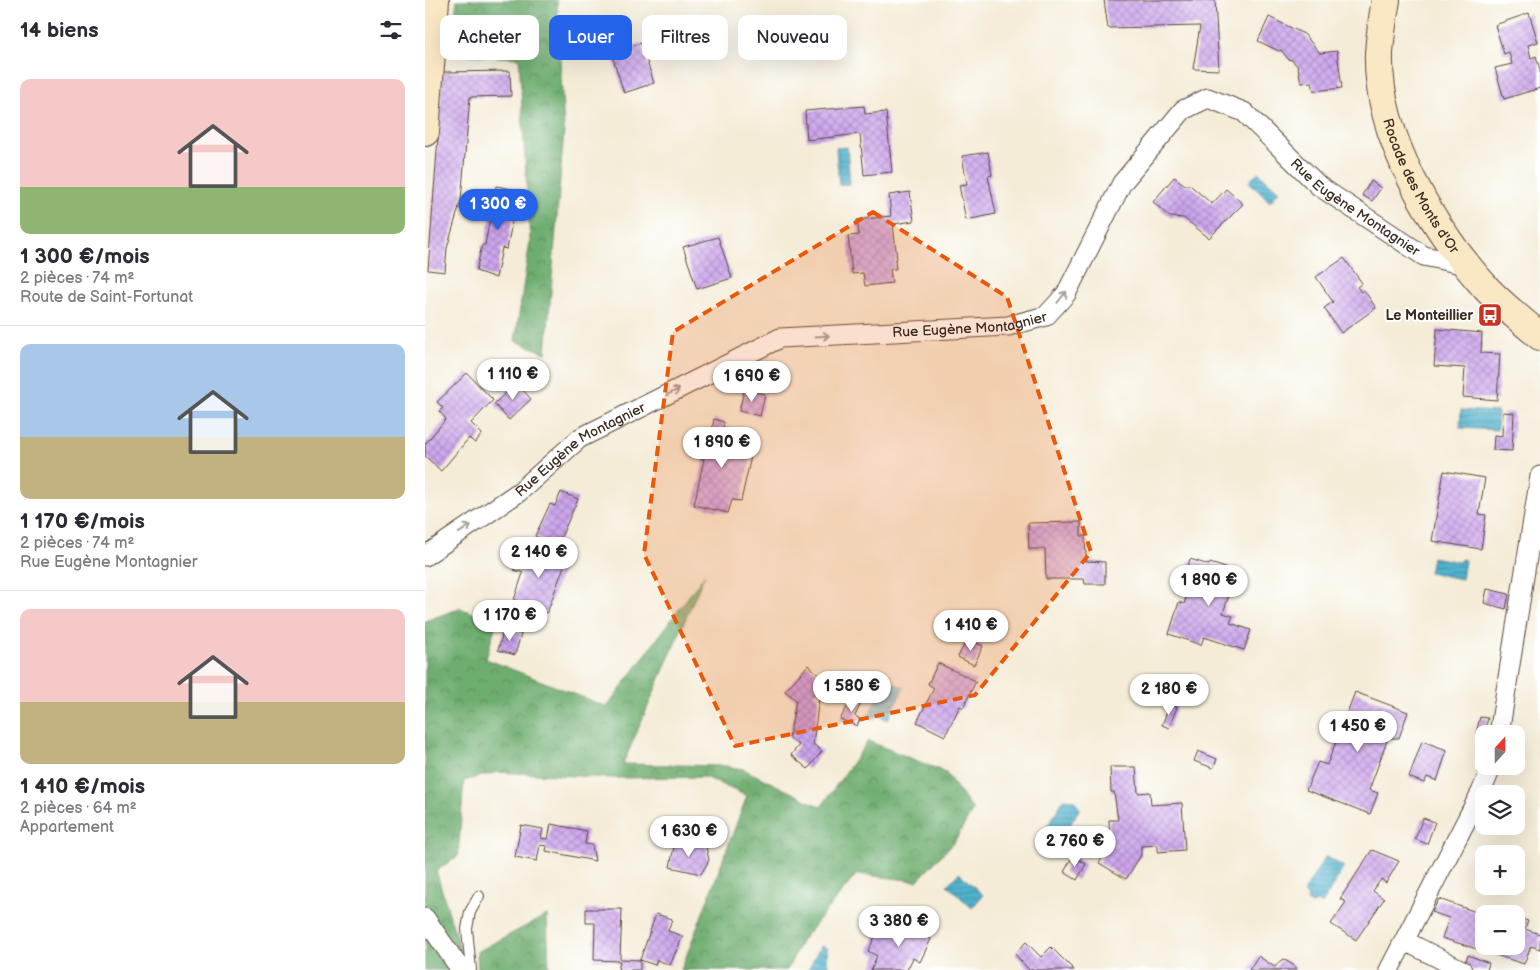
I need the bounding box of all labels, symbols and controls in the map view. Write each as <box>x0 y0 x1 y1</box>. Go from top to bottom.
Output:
chip: Acheter <box>440 15 539 60</box>
chip: Louer <box>549 15 632 60</box>
chip: Filtres <box>642 15 728 60</box>
chip: Nouveau <box>738 15 847 60</box>
icon: filters <box>377 16 405 44</box>
text: 14 biens <box>20 18 99 43</box>
icon: home <box>168 111 258 201</box>
street label: Rocade des Monts d'Or <box>1380 116 1464 257</box>
street label: Rue Eugène Montagnier <box>1287 155 1424 260</box>
pin: 1 300 € <box>452 188 544 231</box>
text: 1 300 € <box>470 195 526 214</box>
text: 1 300 €/mois <box>20 244 150 269</box>
text: 2 pièces · 74 m² <box>20 269 134 288</box>
text: Route de Saint-Fortunat <box>20 288 193 307</box>
one-way arrow <box>1057 291 1068 304</box>
bus stop icon: Le Monteillier <box>1477 302 1503 328</box>
street label: Rue Eugène Montagnier <box>892 307 1049 341</box>
place label: Le Monteillier <box>1385 307 1473 324</box>
one-way arrow <box>814 331 830 340</box>
pin: 1 110 € <box>467 358 559 401</box>
pin: 1 690 € <box>706 360 798 403</box>
text: 1 110 € <box>488 365 538 384</box>
text: 1 690 € <box>724 367 780 386</box>
icon: home <box>168 377 258 467</box>
one-way arrow <box>665 387 680 396</box>
street label: Rue Eugène Montagnier <box>512 398 649 500</box>
pin: 1 890 € <box>676 426 768 469</box>
text: 1 890 € <box>694 433 750 452</box>
text: 1 170 €/mois <box>20 509 145 534</box>
one-way arrow <box>458 523 472 533</box>
text: 2 pièces · 74 m² <box>20 534 134 553</box>
pin: 2 140 € <box>493 536 585 579</box>
text: 2 140 € <box>511 543 567 562</box>
text: Rue Eugène Montagnier <box>20 553 198 572</box>
pin: 1 890 € <box>1163 564 1255 607</box>
text: 1 890 € <box>1181 571 1237 590</box>
pin: 1 170 € <box>464 600 556 642</box>
text: 1 170 € <box>484 606 536 625</box>
pin: 1 410 € <box>925 610 1017 652</box>
text: 1 410 € <box>944 616 998 635</box>
icon: home <box>168 642 258 732</box>
pin: 1 580 € <box>806 670 898 713</box>
pin: 2 180 € <box>1123 674 1215 716</box>
text: 1 580 € <box>824 677 880 696</box>
text: 2 180 € <box>1141 680 1197 699</box>
pin: 1 450 € <box>1312 710 1404 753</box>
text: 1 450 € <box>1330 717 1386 736</box>
north arrow <box>1475 725 1525 775</box>
map controls <box>1475 725 1525 955</box>
text: 1 410 €/mois <box>20 774 145 799</box>
button: layers <box>1475 785 1525 835</box>
text: 2 pièces · 64 m² <box>20 799 137 818</box>
pin: 1 630 € <box>643 816 735 858</box>
text: Appartement <box>20 818 114 837</box>
text: 1 630 € <box>661 822 717 841</box>
pin: 2 760 € <box>1029 826 1121 868</box>
text: 2 760 € <box>1046 832 1104 851</box>
button: + <box>1475 845 1525 895</box>
button: − <box>1475 905 1525 955</box>
pin: 3 380 € <box>853 906 945 948</box>
text: 3 380 € <box>870 912 928 931</box>

